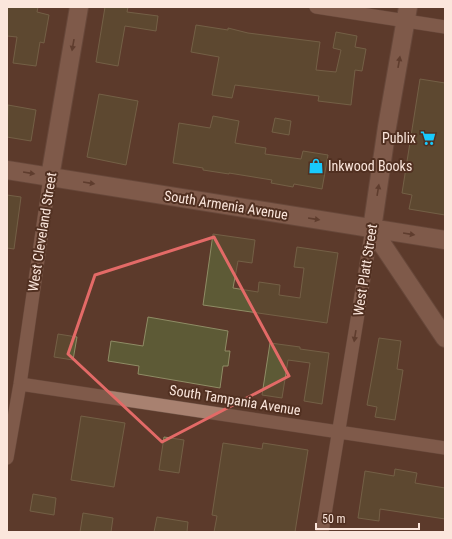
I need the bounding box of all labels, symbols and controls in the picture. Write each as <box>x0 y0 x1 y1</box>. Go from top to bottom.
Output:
one-way arrow <box>69 39 75 52</box>
one-way arrow <box>396 56 402 68</box>
supermarket icon: Publix <box>419 129 437 147</box>
place label: Publix <box>382 130 416 146</box>
shop icon: Inkwood Books <box>307 157 325 175</box>
place label: Inkwood Books <box>328 158 412 174</box>
one-way arrow <box>23 171 35 177</box>
street label: West Cleveland Street <box>25 171 59 293</box>
one-way arrow <box>83 180 95 186</box>
one-way arrow <box>375 184 381 196</box>
street label: South Armenia Avenue <box>163 187 289 223</box>
one-way arrow <box>308 216 320 222</box>
street label: West Platt Street <box>350 223 380 317</box>
one-way arrow <box>403 231 415 237</box>
one-way arrow <box>351 330 357 342</box>
street label: South Tampania Avenue <box>168 382 302 418</box>
scale bar <box>316 505 419 531</box>
text: 50 m <box>322 512 346 526</box>

